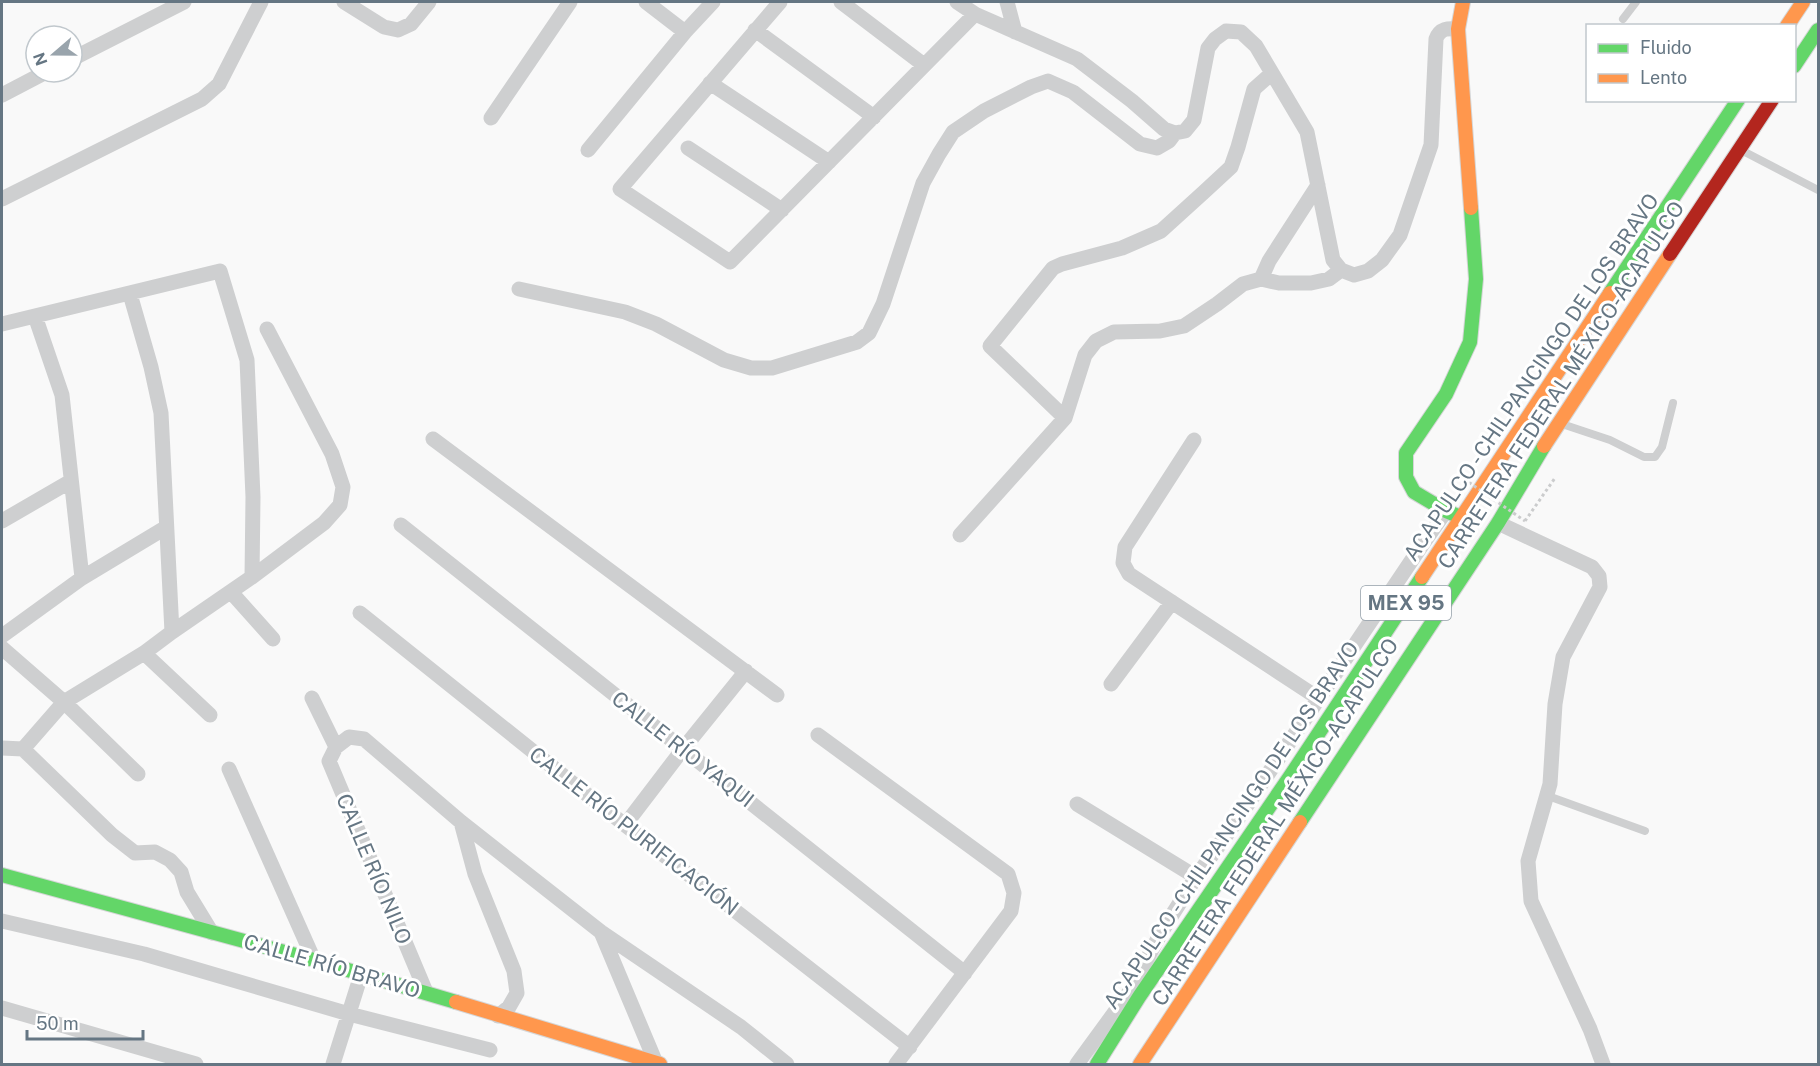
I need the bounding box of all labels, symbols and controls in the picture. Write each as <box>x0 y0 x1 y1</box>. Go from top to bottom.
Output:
north arrow <box>24 24 84 84</box>
legend <box>1586 24 1796 102</box>
text: Fluido <box>1640 37 1692 58</box>
text: N <box>29 50 51 68</box>
text: Lento <box>1640 67 1687 88</box>
street label: ACAPULCO - CHILPANCINGO DE LOS BRAVO <box>1398 188 1664 566</box>
street label: CARRETERA FEDERAL MÉXICO-ACAPULCO <box>1433 197 1689 573</box>
road number: MEX 95 <box>1361 586 1451 620</box>
street label: CARRETERA FEDERAL MÉXICO-ACAPULCO <box>1147 634 1403 1010</box>
street label: ACAPULCO - CHILPANCINGO DE LOS BRAVO <box>1098 636 1364 1014</box>
street label: CALLE RÍO YAQUI <box>607 686 759 812</box>
street label: CALLE RÍO PURIFICACIÓN <box>524 741 744 921</box>
street label: CALLE RÍO NILO <box>331 790 417 948</box>
street label: CALLE RÍO BRAVO <box>241 929 423 1003</box>
scale bar <box>27 1003 142 1041</box>
text: 50 m <box>36 1013 79 1034</box>

